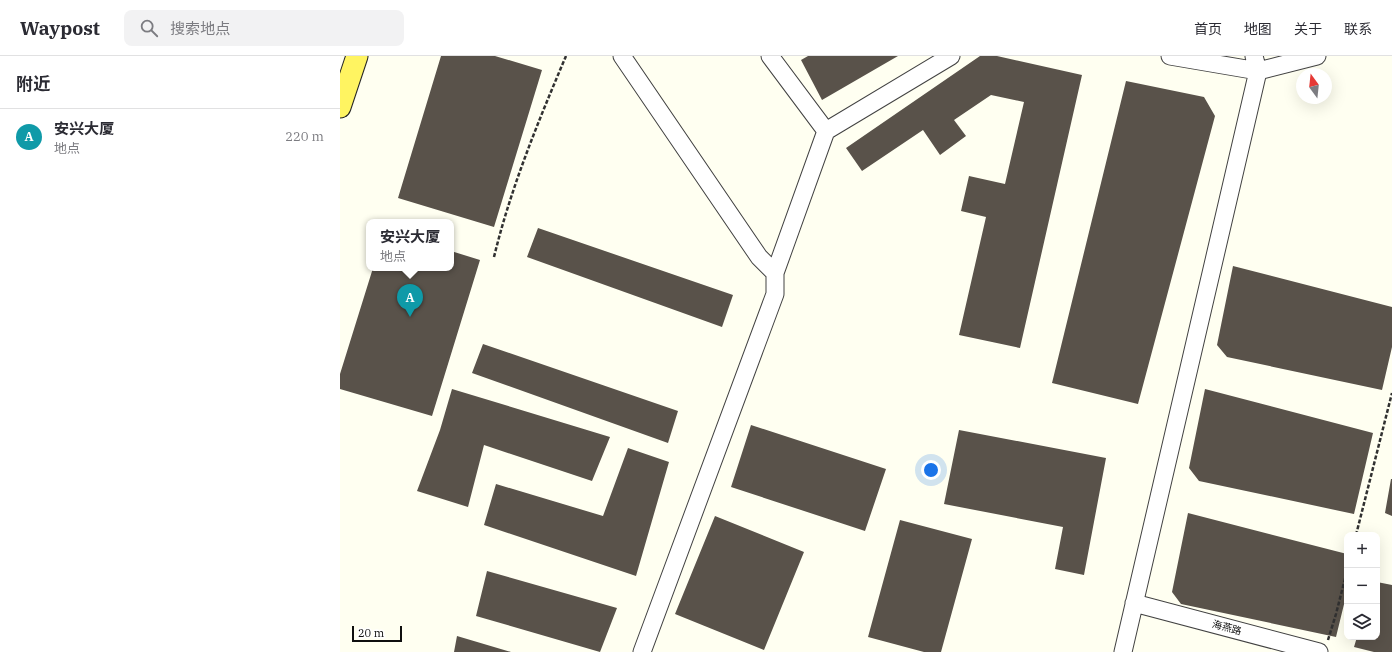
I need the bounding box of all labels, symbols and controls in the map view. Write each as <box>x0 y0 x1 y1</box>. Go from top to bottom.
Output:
search box <box>124 10 404 46</box>
text: Waypost <box>20 16 100 40</box>
icon: search <box>138 17 160 39</box>
text: 搜索地点 <box>170 19 230 38</box>
text: 首页 <box>1194 20 1222 38</box>
text: 地图 <box>1244 20 1272 38</box>
text: 关于 <box>1294 20 1322 38</box>
text: 联系 <box>1344 20 1372 38</box>
north arrow <box>1296 68 1332 104</box>
text: 附近 <box>16 73 50 95</box>
text: 安兴大厦 <box>54 119 114 138</box>
text: A <box>24 128 34 145</box>
text: 220 m <box>285 128 324 145</box>
text: 地点 <box>54 140 80 157</box>
popup <box>366 219 454 271</box>
text: 安兴大厦 <box>380 227 440 246</box>
text: 地点 <box>380 248 406 265</box>
pin: A <box>397 284 423 317</box>
your location <box>921 460 941 480</box>
map controls <box>1344 532 1380 640</box>
button: + <box>1344 532 1380 568</box>
button: − <box>1344 568 1380 604</box>
button: layers <box>1344 604 1380 640</box>
street label: 海燕路 <box>1211 617 1243 638</box>
scale bar <box>352 624 402 643</box>
text: 20 m <box>358 626 384 640</box>

